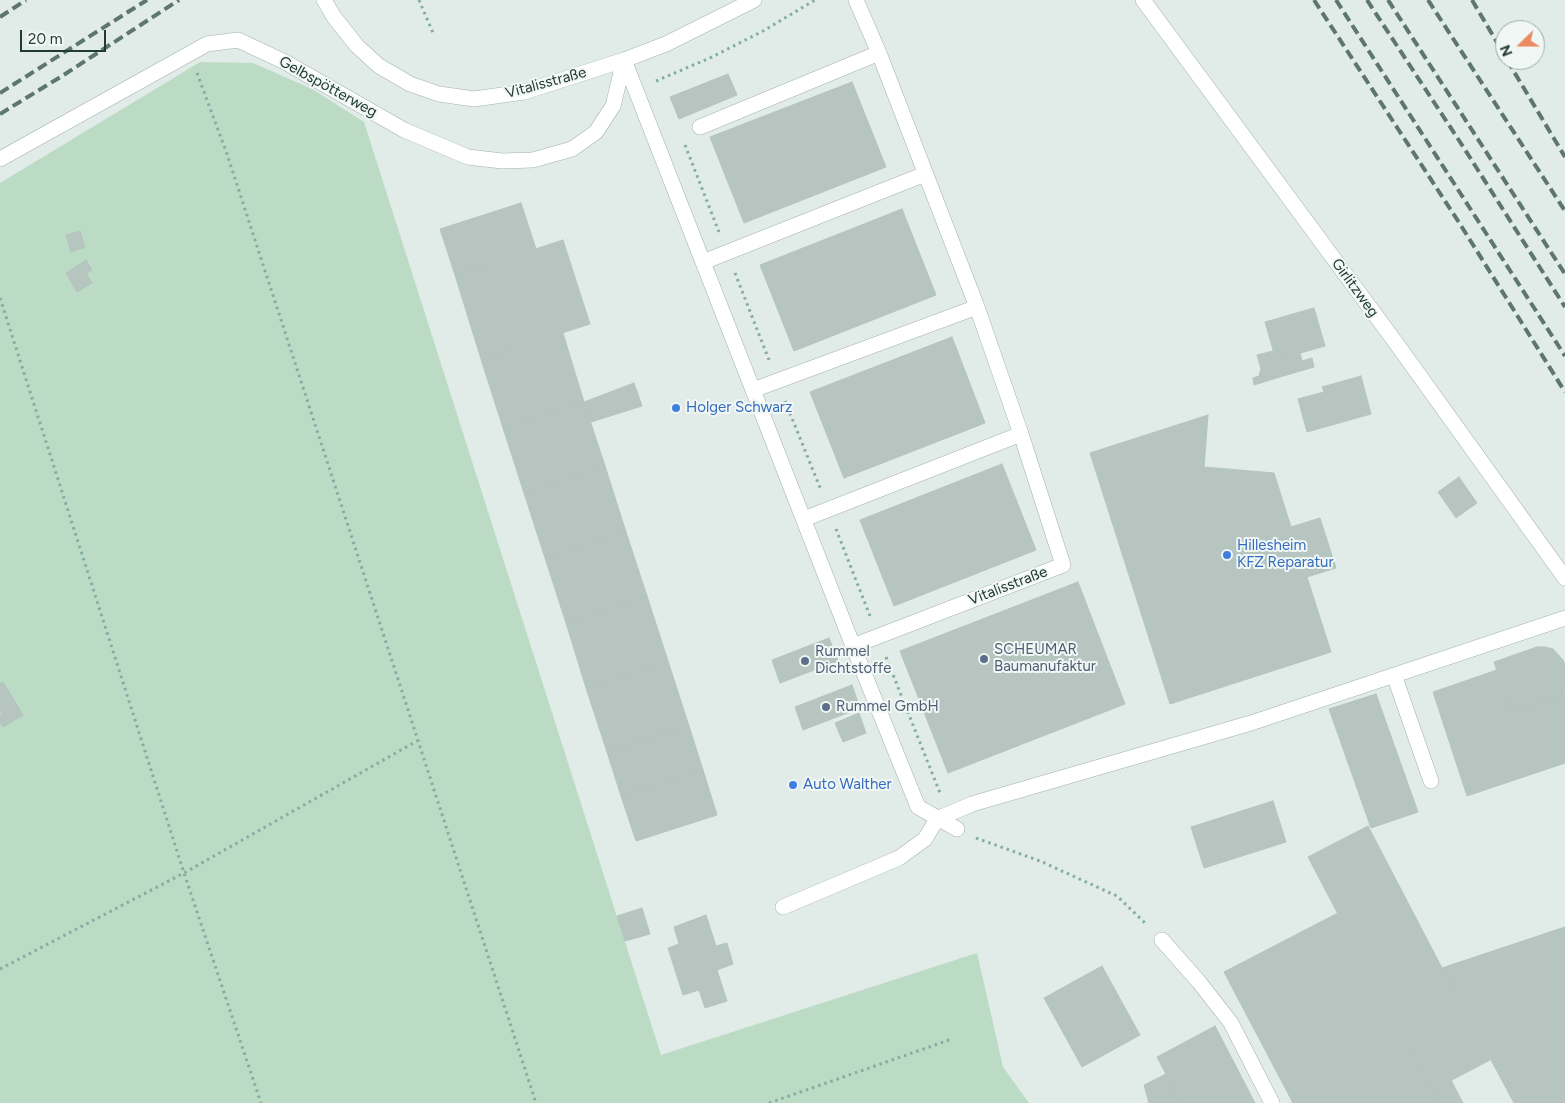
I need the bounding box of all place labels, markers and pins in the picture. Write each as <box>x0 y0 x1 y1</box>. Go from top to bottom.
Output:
place label: Holger Schwarz <box>686 399 792 417</box>
marker: Holger Schwarz <box>670 402 682 414</box>
place label: Hillesheim KFZ Reparatur <box>1237 537 1334 572</box>
marker: Hillesheim KFZ Reparatur <box>1221 549 1233 561</box>
place label: SCHEUMAR Baumanufaktur <box>994 641 1096 676</box>
place label: Rummel Dichtstoffe <box>815 643 891 678</box>
marker: SCHEUMAR Baumanufaktur <box>978 653 990 665</box>
marker: Rummel Dichtstoffe <box>799 655 811 667</box>
place label: Rummel GmbH <box>836 698 939 716</box>
marker: Rummel GmbH <box>820 701 832 713</box>
place label: Auto Walther <box>803 776 892 794</box>
marker: Auto Walther <box>787 779 799 791</box>

